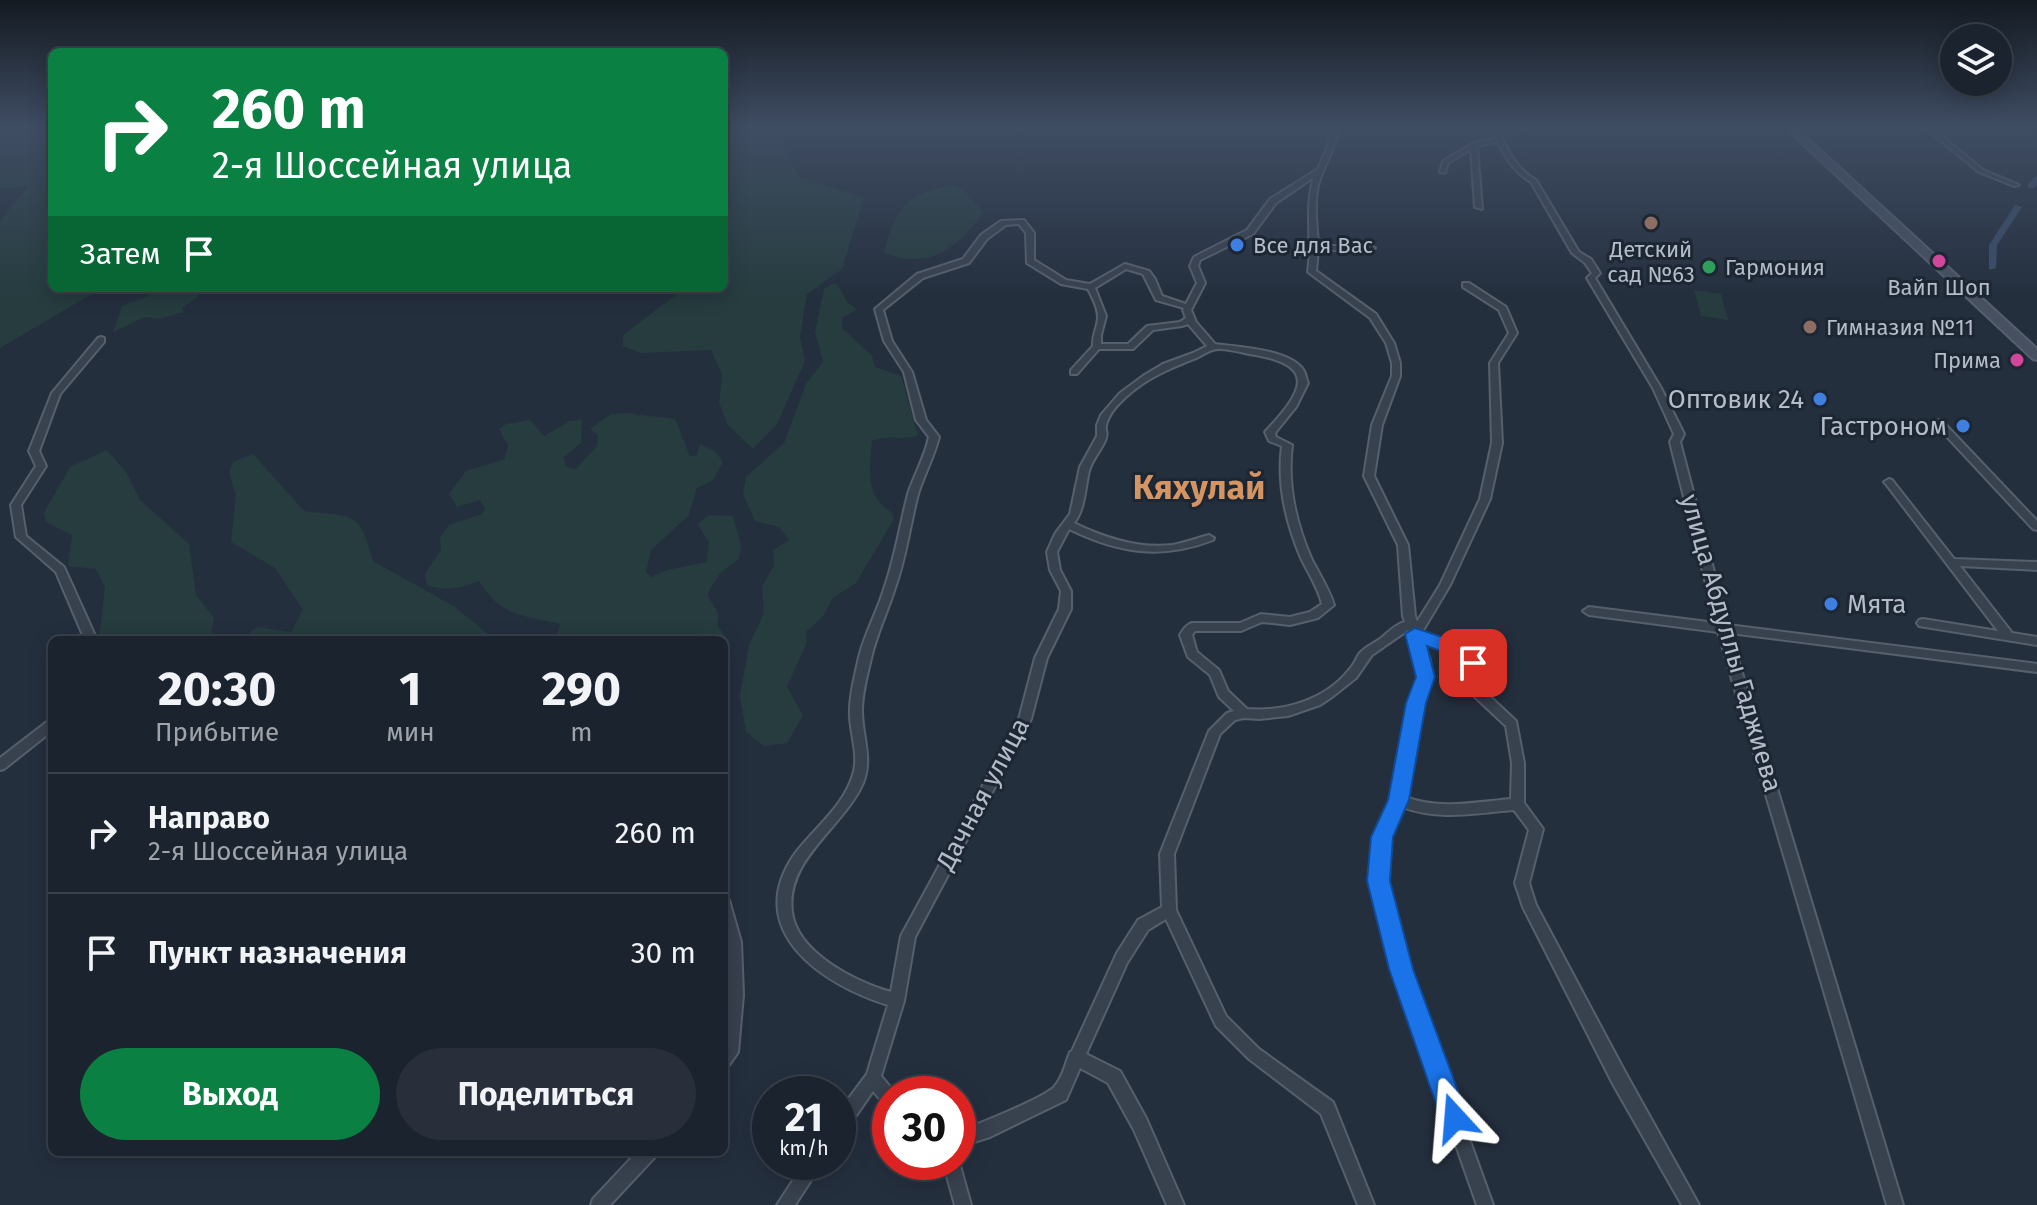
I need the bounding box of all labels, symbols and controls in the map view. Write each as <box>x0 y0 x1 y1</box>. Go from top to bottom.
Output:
map controls <box>1940 24 2012 96</box>
button: layers <box>1940 24 2012 96</box>
text: 260 m <box>212 76 366 143</box>
icon: right <box>80 80 184 184</box>
text: 2-я Шоссейная улица <box>212 144 572 188</box>
marker: Детский сад №63 <box>1642 214 1660 232</box>
icon: arrive <box>177 232 221 276</box>
place label: Все для Вас <box>1253 232 1373 259</box>
text: Затем <box>80 236 161 272</box>
marker: Все для Вас <box>1228 236 1246 254</box>
place label: Детский сад №63 <box>1607 236 1695 288</box>
marker: Вайп Шоп <box>1930 252 1948 270</box>
place label: Гармония <box>1725 254 1825 281</box>
marker: Гармония <box>1700 258 1718 276</box>
place label: Вайп Шоп <box>1887 274 1991 301</box>
place label: Гимназия №11 <box>1826 314 1974 341</box>
marker: Гимназия №11 <box>1801 318 1819 336</box>
place label: Прима <box>1933 347 2001 374</box>
marker: Прима <box>2008 351 2026 369</box>
place label: Оптовик 24 <box>1668 384 1804 415</box>
marker: Оптовик 24 <box>1811 390 1829 408</box>
place label: Гастроном <box>1819 411 1947 442</box>
marker: Гастроном <box>1954 417 1972 435</box>
district label: Кяхулай <box>1133 467 1265 508</box>
street label: улица Абдуллы Гаджиева <box>1674 491 1788 795</box>
place label: Мята <box>1847 589 1906 620</box>
marker: Мята <box>1822 595 1840 613</box>
pin <box>1439 629 1507 697</box>
icon: arrive <box>1451 641 1495 685</box>
text: 20:30 <box>158 660 276 718</box>
text: 1 <box>399 660 422 718</box>
text: 290 <box>542 660 621 718</box>
street label: Дачная улица <box>930 713 1036 876</box>
text: Прибытие <box>155 717 279 748</box>
text: мин <box>386 717 435 748</box>
text: m <box>570 717 593 748</box>
text: Направо <box>148 800 270 836</box>
icon: right <box>80 811 124 855</box>
text: 260 m <box>615 815 696 851</box>
text: 2-я Шоссейная улица <box>148 836 408 867</box>
icon: arrive <box>80 931 124 975</box>
text: Пункт назначения <box>148 935 407 971</box>
text: 30 m <box>631 935 696 971</box>
button: Выход <box>80 1048 380 1140</box>
button: Поделиться <box>396 1048 696 1140</box>
speed limit sign: 30 <box>872 1076 976 1180</box>
position arrow <box>1413 1076 1497 1160</box>
text: 21 <box>785 1094 823 1142</box>
text: km/h <box>779 1136 829 1160</box>

